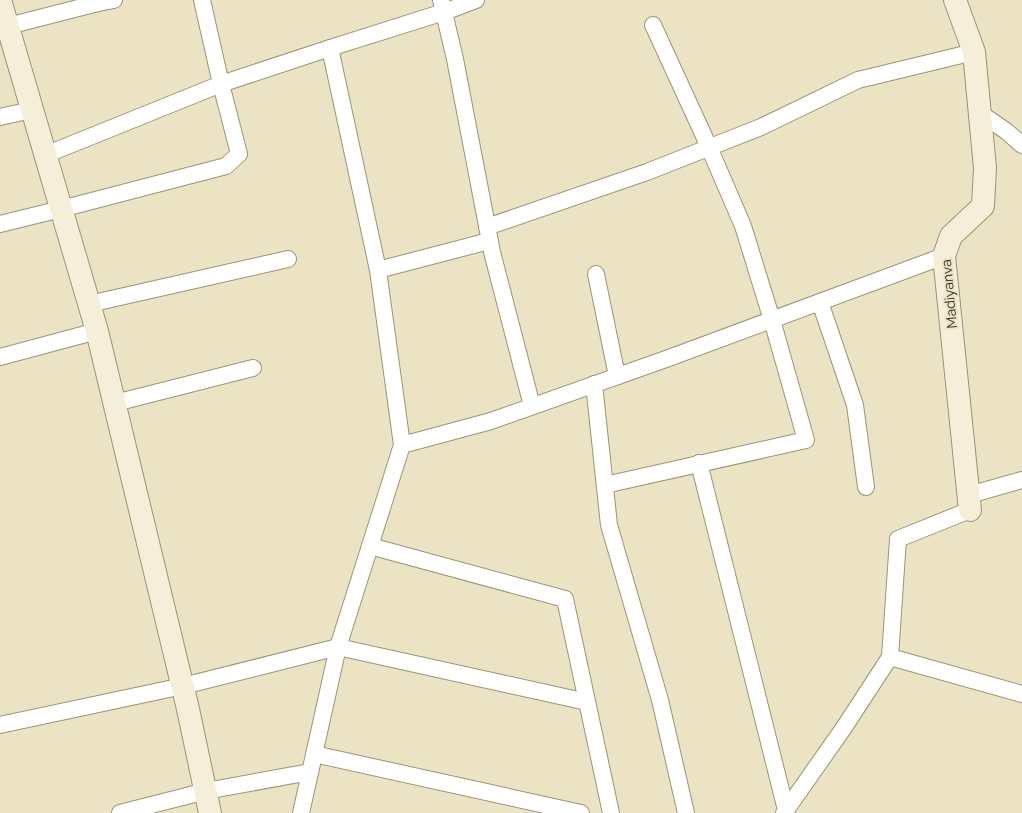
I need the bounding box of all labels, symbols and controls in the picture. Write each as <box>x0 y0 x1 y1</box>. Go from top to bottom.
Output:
street label: Madiyanva <box>938 259 960 329</box>

